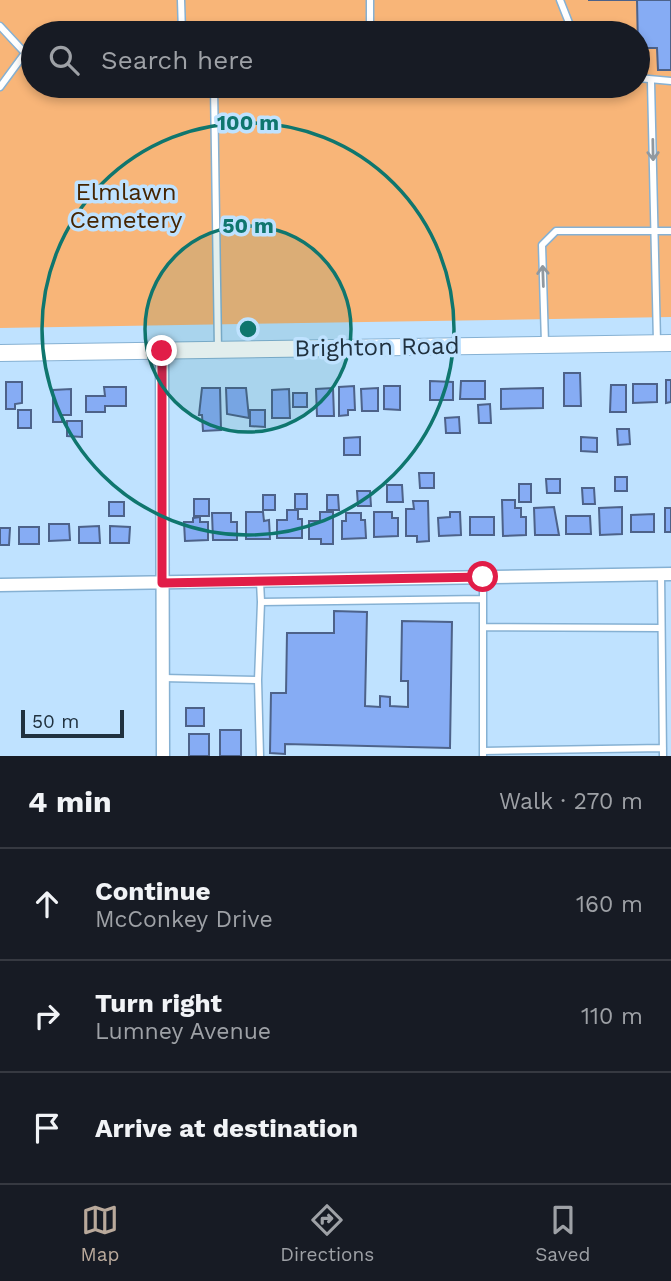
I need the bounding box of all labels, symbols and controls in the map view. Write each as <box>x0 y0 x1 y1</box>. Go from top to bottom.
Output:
search box <box>21 21 650 98</box>
icon: search <box>45 41 83 79</box>
text: Search here <box>101 45 253 75</box>
text: 100 m <box>217 110 279 135</box>
one-way arrow <box>646 138 660 161</box>
park label: Elmlawn Cemetery <box>70 178 183 234</box>
text: 50 m <box>222 213 274 238</box>
one-way arrow <box>536 265 549 288</box>
centre of rings <box>236 317 260 341</box>
street label: Brighton Road <box>294 332 460 362</box>
route end <box>146 335 177 366</box>
route start <box>467 561 498 592</box>
scale bar <box>21 707 124 739</box>
text: 50 m <box>32 710 79 733</box>
text: 4 min <box>28 784 112 819</box>
text: Walk · 270 m <box>499 788 643 815</box>
text: Continue <box>95 876 211 906</box>
icon: ahead <box>28 885 66 923</box>
text: 160 m <box>576 891 643 918</box>
text: McConkey Drive <box>95 906 273 933</box>
text: Turn right <box>95 988 222 1018</box>
icon: right <box>28 997 66 1035</box>
text: 110 m <box>581 1003 643 1030</box>
text: Lumney Avenue <box>95 1018 271 1045</box>
icon: arrive <box>28 1109 66 1147</box>
text: Arrive at destination <box>95 1113 358 1143</box>
tab: Map <box>81 1201 119 1266</box>
tab: Directions <box>280 1201 374 1266</box>
tab: Saved <box>535 1201 590 1266</box>

